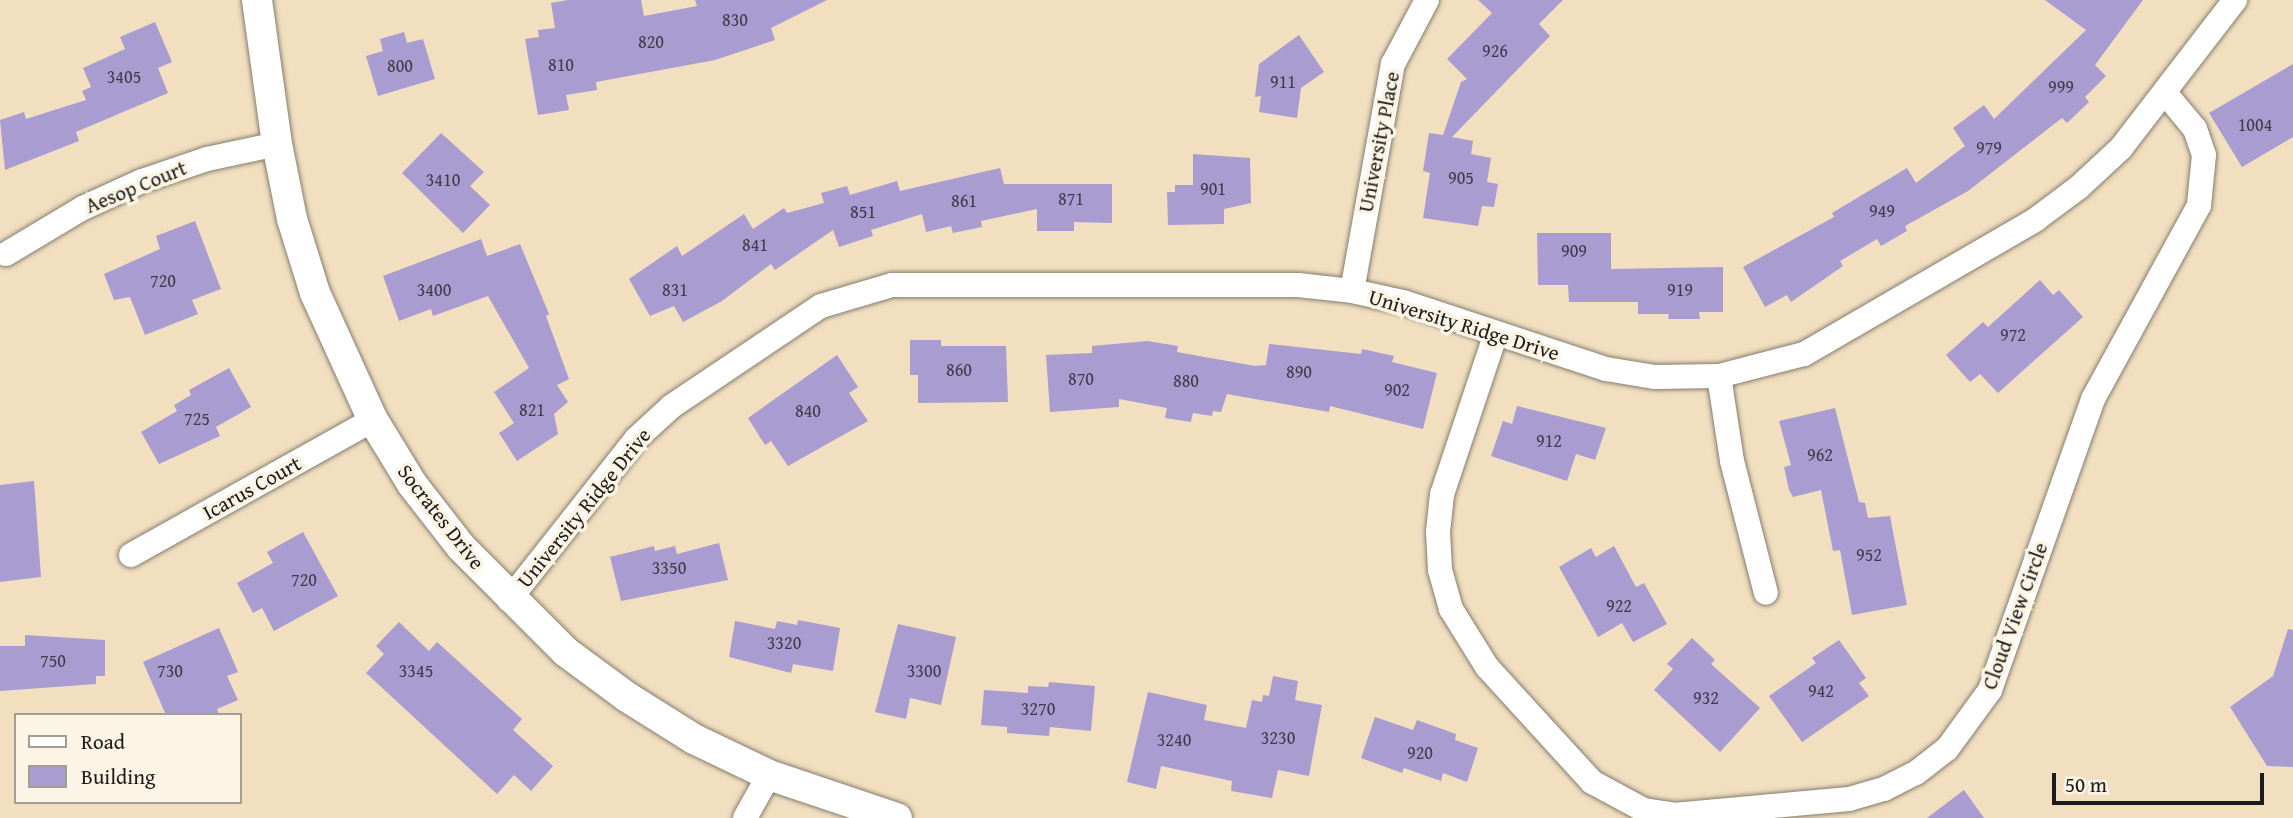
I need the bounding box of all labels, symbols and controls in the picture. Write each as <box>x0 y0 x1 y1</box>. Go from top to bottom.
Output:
house number: 830 <box>722 9 748 31</box>
house number: 820 <box>638 31 664 53</box>
house number: 926 <box>1482 40 1508 62</box>
house number: 810 <box>548 54 574 76</box>
house number: 800 <box>387 55 413 77</box>
house number: 3405 <box>107 66 141 88</box>
street label: University Place <box>1353 69 1405 215</box>
house number: 911 <box>1270 71 1296 93</box>
house number: 999 <box>2048 76 2074 98</box>
house number: 1004 <box>2238 114 2272 136</box>
house number: 979 <box>1976 137 2002 159</box>
street label: Aesop Court <box>82 155 190 219</box>
house number: 905 <box>1448 167 1474 189</box>
house number: 3410 <box>426 169 460 191</box>
house number: 901 <box>1200 178 1226 200</box>
house number: 871 <box>1058 188 1084 210</box>
house number: 861 <box>951 190 977 212</box>
house number: 949 <box>1869 200 1895 222</box>
house number: 851 <box>850 201 876 223</box>
house number: 841 <box>742 234 768 256</box>
house number: 909 <box>1561 240 1587 262</box>
house number: 720 <box>150 270 176 292</box>
house number: 3400 <box>417 279 451 301</box>
house number: 831 <box>662 279 688 301</box>
house number: 919 <box>1667 279 1693 301</box>
street label: University Ridge Drive <box>1366 284 1562 366</box>
house number: 972 <box>2000 324 2026 346</box>
house number: 860 <box>946 359 972 381</box>
house number: 890 <box>1286 361 1312 383</box>
house number: 870 <box>1068 368 1094 390</box>
house number: 880 <box>1173 370 1199 392</box>
house number: 902 <box>1384 379 1410 401</box>
house number: 821 <box>519 399 545 421</box>
house number: 840 <box>795 400 821 422</box>
house number: 725 <box>184 408 210 430</box>
street label: University Ridge Drive <box>512 423 656 593</box>
house number: 912 <box>1536 430 1562 452</box>
house number: 962 <box>1807 444 1833 466</box>
street label: Icarus Court <box>199 451 305 525</box>
street label: Socrates Drive <box>392 460 490 574</box>
street label: Cloud View Circle <box>1977 539 2053 693</box>
house number: 952 <box>1856 544 1882 566</box>
house number: 3350 <box>652 557 686 579</box>
house number: 720 <box>291 569 317 591</box>
house number: 922 <box>1606 595 1632 617</box>
house number: 3320 <box>767 632 801 654</box>
house number: 750 <box>40 650 66 672</box>
house number: 730 <box>157 660 183 682</box>
house number: 3345 <box>399 660 433 682</box>
house number: 3300 <box>907 660 941 682</box>
house number: 942 <box>1808 680 1834 702</box>
house number: 932 <box>1693 687 1719 709</box>
house number: 3270 <box>1021 698 1055 720</box>
legend <box>14 713 242 804</box>
text: Road <box>81 726 125 757</box>
house number: 3230 <box>1261 727 1295 749</box>
house number: 3240 <box>1157 729 1191 751</box>
house number: 920 <box>1407 742 1433 764</box>
scale bar <box>2055 758 2267 802</box>
text: Building <box>81 761 155 792</box>
text: 50 m <box>2065 769 2107 800</box>

